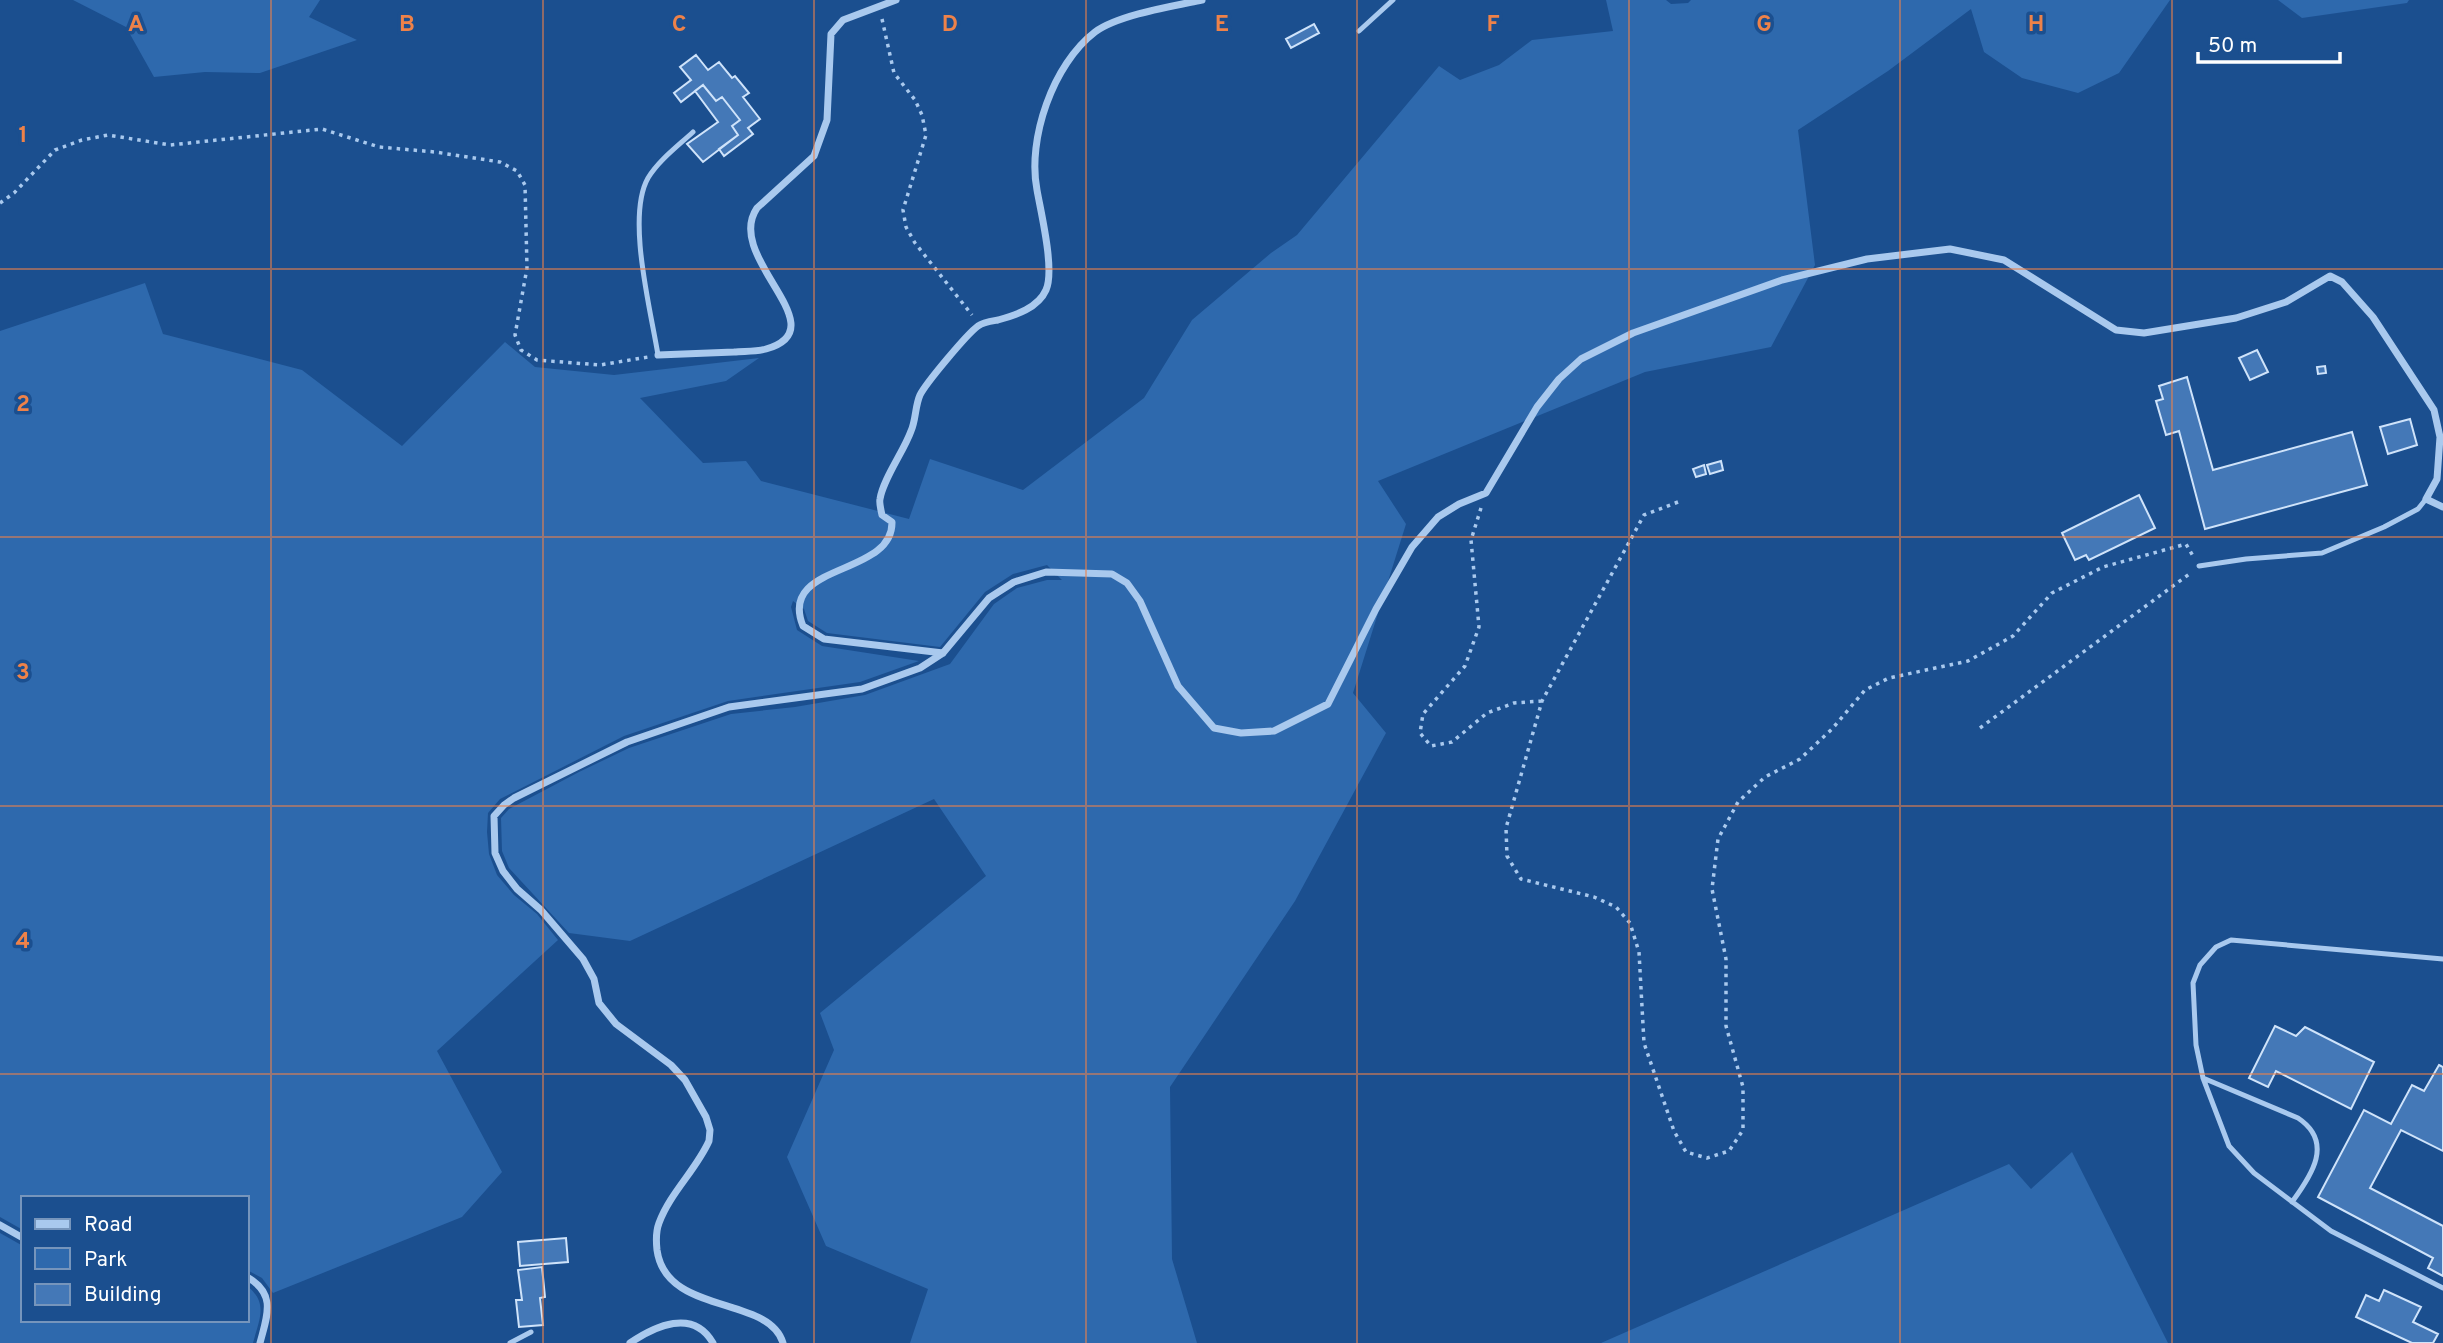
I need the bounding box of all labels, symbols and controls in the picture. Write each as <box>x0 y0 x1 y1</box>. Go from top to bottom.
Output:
text: A <box>128 11 144 40</box>
text: B <box>399 11 415 40</box>
text: C <box>672 11 686 40</box>
text: D <box>942 11 958 40</box>
text: E <box>1215 11 1229 40</box>
text: F <box>1486 11 1500 40</box>
text: G <box>1756 11 1772 40</box>
text: H <box>2028 11 2044 40</box>
scale bar <box>2198 21 2340 65</box>
text: 50 m <box>2208 33 2257 60</box>
text: 1 <box>18 122 28 151</box>
text: 2 <box>16 391 30 420</box>
text: 3 <box>16 659 30 688</box>
text: 4 <box>16 928 30 957</box>
legend <box>21 1196 248 1322</box>
text: Road <box>84 1212 133 1239</box>
text: Park <box>84 1247 127 1274</box>
text: Building <box>84 1282 162 1309</box>

